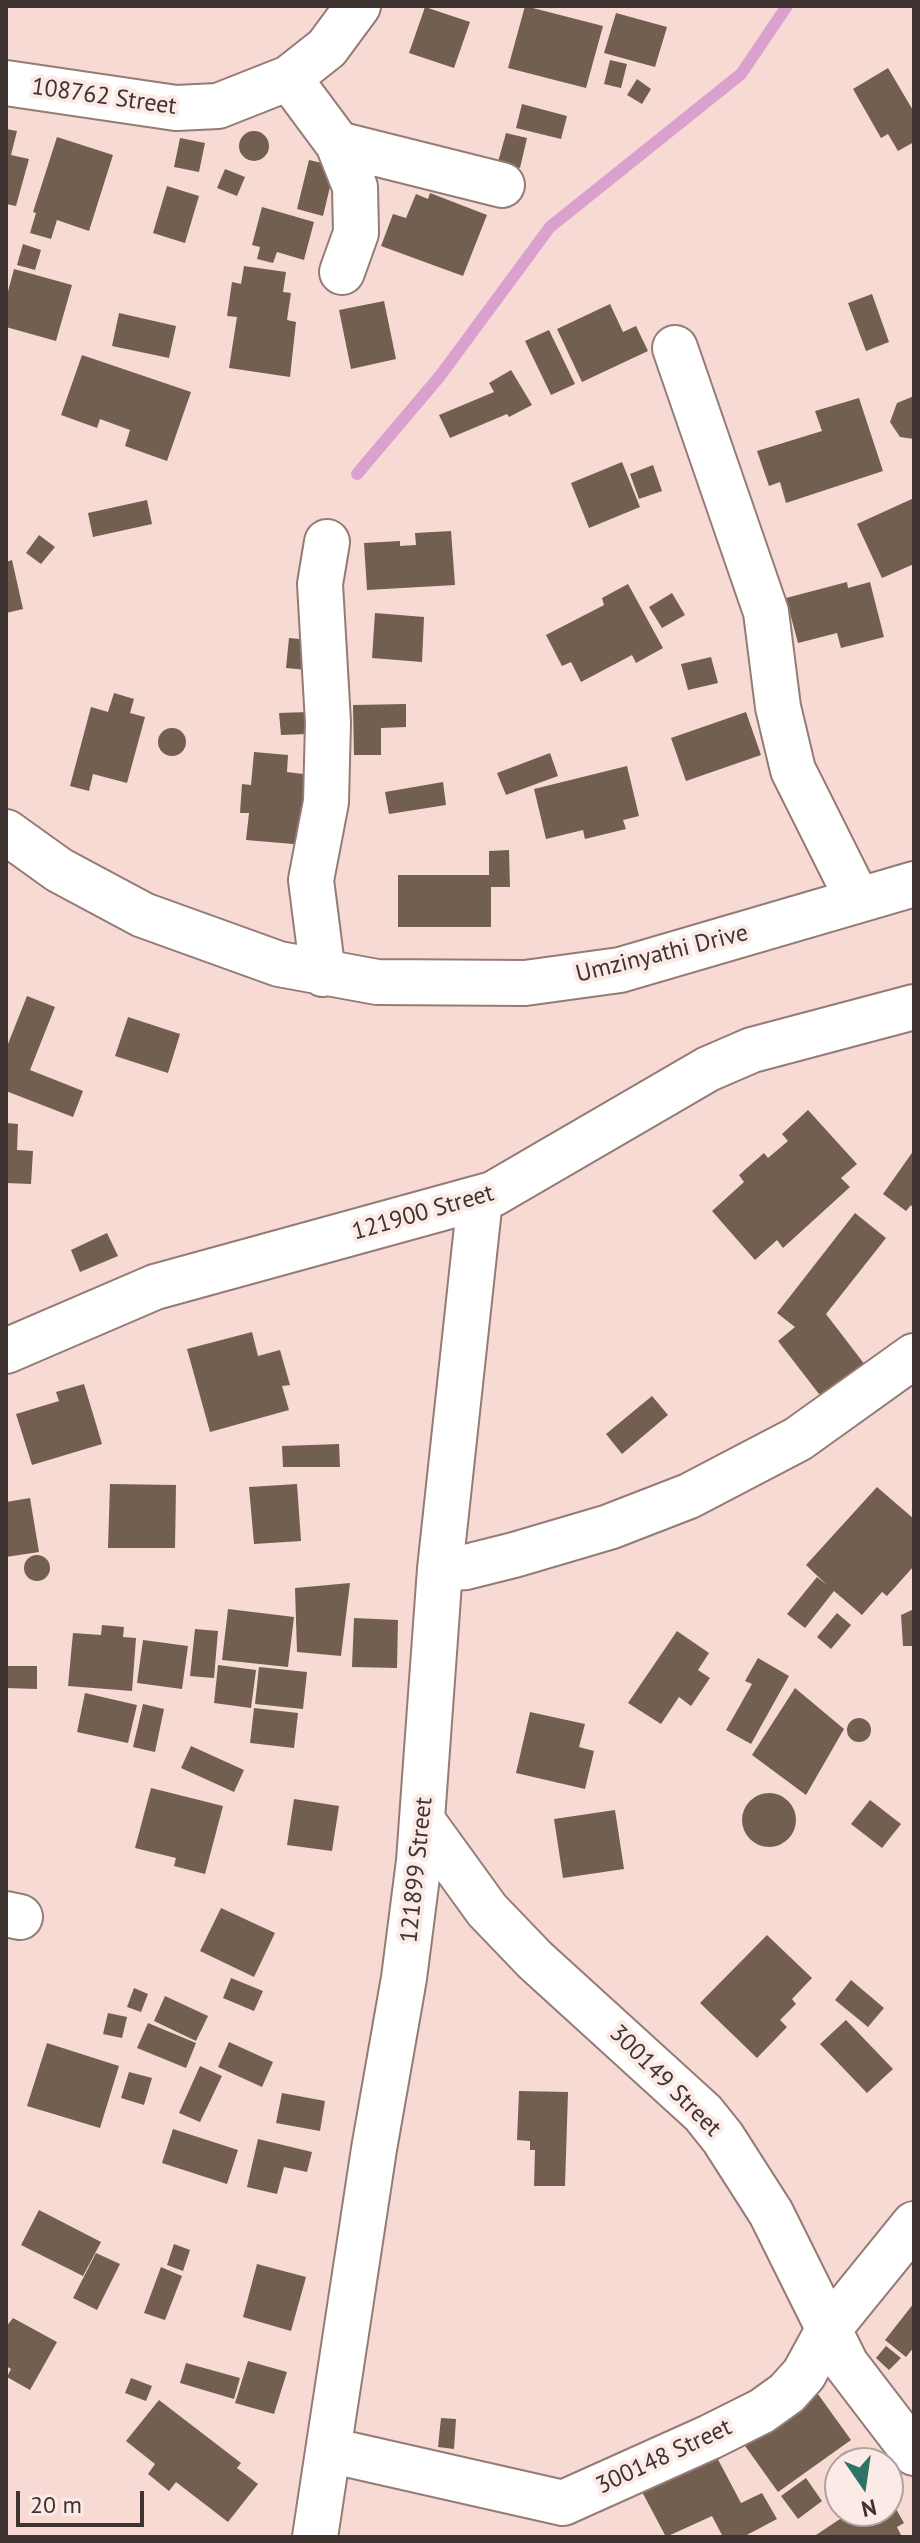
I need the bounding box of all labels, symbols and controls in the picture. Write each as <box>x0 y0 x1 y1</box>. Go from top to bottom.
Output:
street label: 108762 Street <box>30 73 178 121</box>
street label: Umzinyathi Drive <box>573 919 751 989</box>
street label: 121900 Street <box>349 1179 497 1247</box>
street label: 121899 Street <box>395 1796 439 1944</box>
street label: 300149 Street <box>603 2019 727 2143</box>
street label: 300148 Street <box>592 2413 736 2501</box>
north arrow <box>824 2447 904 2527</box>
scale bar <box>20 2475 148 2525</box>
text: 20 m <box>30 2489 82 2520</box>
text: N <box>859 2493 879 2524</box>

